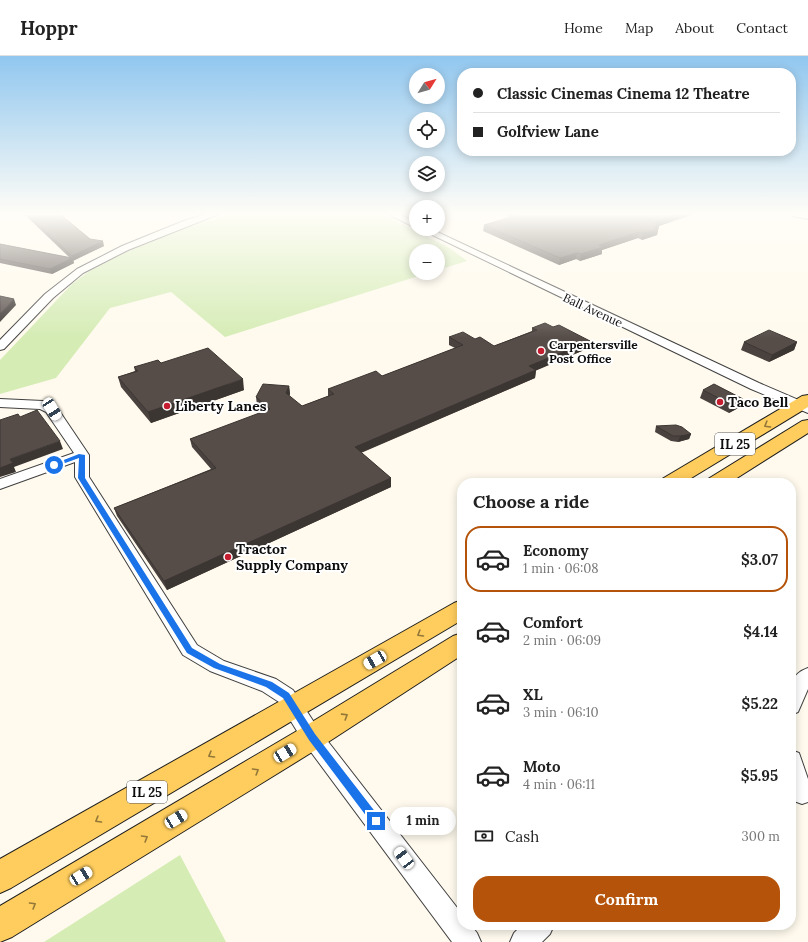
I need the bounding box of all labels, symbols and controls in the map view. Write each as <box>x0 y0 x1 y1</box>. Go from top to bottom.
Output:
text: Hoppr <box>20 16 78 40</box>
text: Home <box>564 19 603 37</box>
text: Map <box>625 19 653 37</box>
text: About <box>675 19 714 37</box>
text: Contact <box>736 19 788 37</box>
north arrow <box>409 68 445 104</box>
map controls <box>409 68 445 280</box>
text: Classic Cinemas Cinema 12 Theatre <box>497 84 750 103</box>
button: locate <box>409 112 445 148</box>
text: Golfview Lane <box>497 122 599 141</box>
button: layers <box>409 156 445 192</box>
button: + <box>409 200 445 236</box>
button: − <box>409 244 445 280</box>
street label: Ball Avenue <box>561 290 626 331</box>
place label: Carpentersville Post Office <box>549 337 638 366</box>
marker: Carpentersville Post Office <box>536 346 546 356</box>
place label: Taco Bell <box>728 393 789 411</box>
car <box>40 396 64 422</box>
place label: Liberty Lanes <box>175 397 267 415</box>
marker: Taco Bell <box>715 397 725 407</box>
marker: Liberty Lanes <box>162 401 172 411</box>
one-way arrow <box>764 420 771 427</box>
road number: IL 25 <box>715 433 755 455</box>
route start <box>45 456 63 474</box>
text: Choose a ride <box>473 490 589 513</box>
place label: Tractor Supply Company <box>236 540 348 574</box>
icon: car <box>475 541 511 577</box>
text: Economy <box>523 541 588 560</box>
text: $3.07 <box>741 550 778 569</box>
marker: Tractor Supply Company <box>223 552 233 562</box>
text: 1 min · 06:08 <box>523 560 599 577</box>
icon: car <box>475 613 511 649</box>
text: Comfort <box>523 613 583 632</box>
text: $4.14 <box>743 622 778 641</box>
one-way arrow <box>417 630 424 637</box>
text: 2 min · 06:09 <box>523 632 601 649</box>
car <box>362 649 388 671</box>
icon: car <box>475 685 511 721</box>
text: XL <box>523 685 543 704</box>
text: $5.22 <box>742 694 778 713</box>
text: 3 min · 06:10 <box>523 704 599 721</box>
one-way arrow <box>341 713 348 721</box>
car <box>272 742 298 764</box>
one-way arrow <box>208 750 215 757</box>
icon: car <box>475 757 511 793</box>
text: Moto <box>523 757 560 776</box>
text: $5.95 <box>741 766 778 785</box>
one-way arrow <box>252 768 259 775</box>
text: 4 min · 06:11 <box>523 776 595 793</box>
road number: IL 25 <box>127 781 167 803</box>
callout: 1 min <box>390 807 456 835</box>
car <box>163 808 189 830</box>
route end <box>367 812 385 830</box>
text: 1 min <box>406 812 440 829</box>
one-way arrow <box>95 815 103 822</box>
icon: cash <box>473 825 495 847</box>
text: Cash <box>505 827 539 846</box>
text: 300 m <box>742 828 780 845</box>
one-way arrow <box>141 835 148 842</box>
car <box>392 845 416 871</box>
car <box>68 865 94 887</box>
button: Confirm <box>473 876 780 922</box>
one-way arrow <box>29 902 36 910</box>

